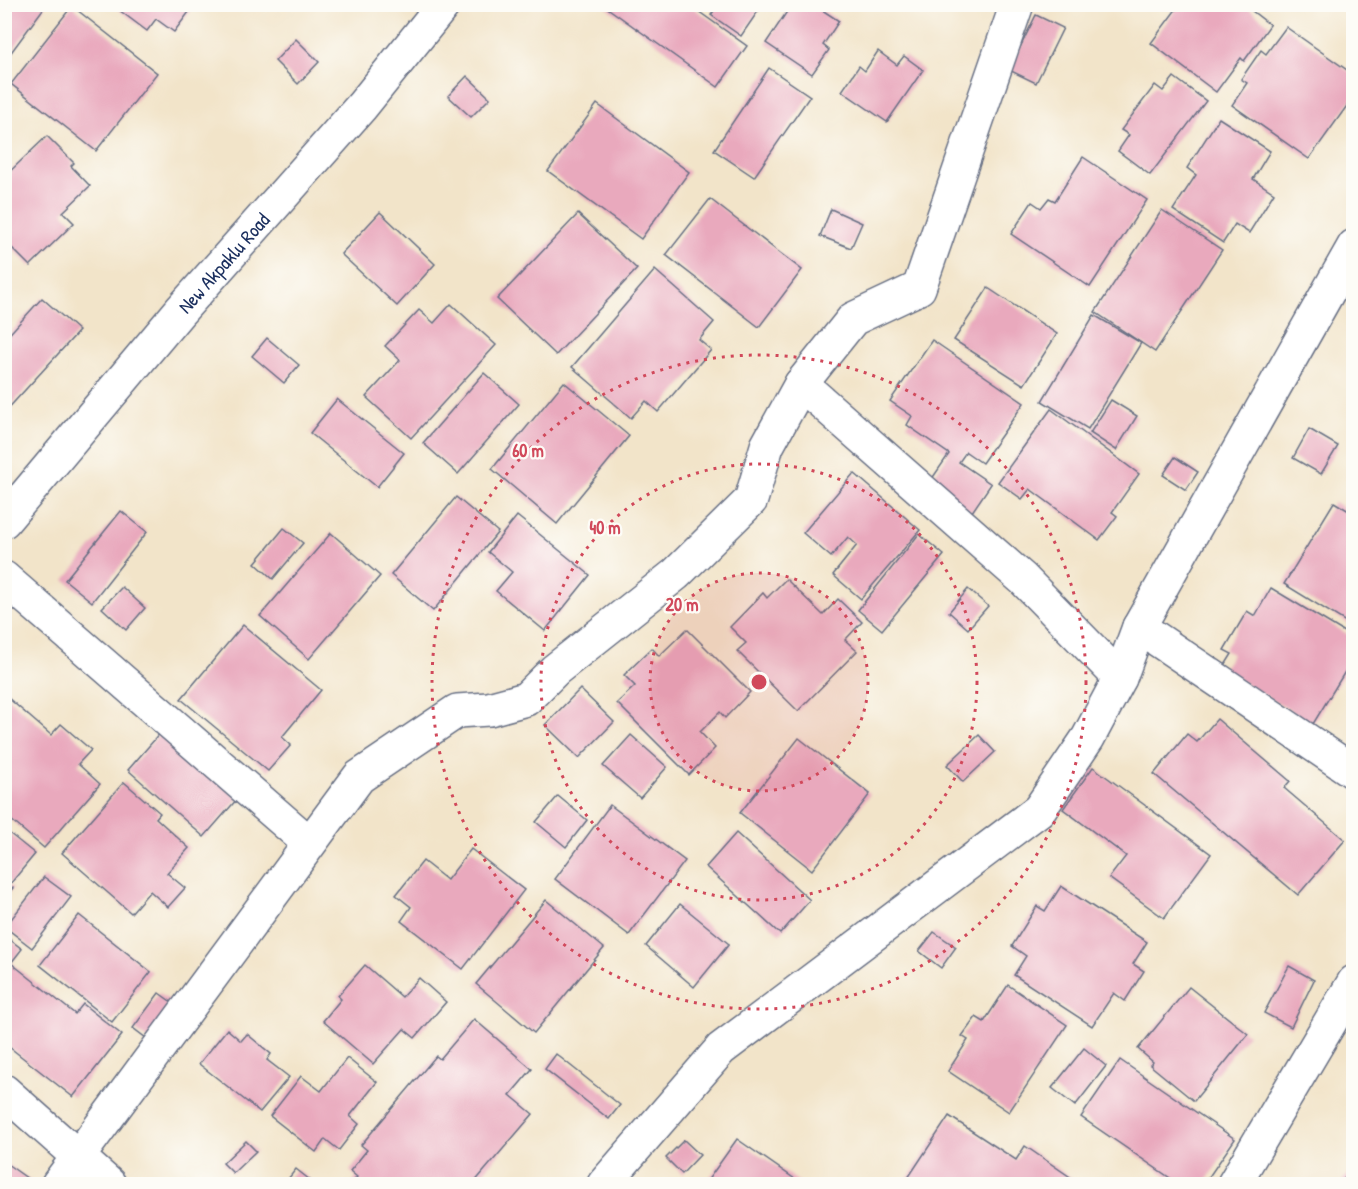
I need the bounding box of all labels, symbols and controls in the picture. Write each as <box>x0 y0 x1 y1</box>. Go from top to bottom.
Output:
street label: New Akpaklu Road <box>171 206 275 318</box>
text: 60 m <box>512 438 544 463</box>
text: 40 m <box>589 515 621 540</box>
text: 20 m <box>666 592 698 617</box>
centre of rings <box>749 672 769 692</box>

